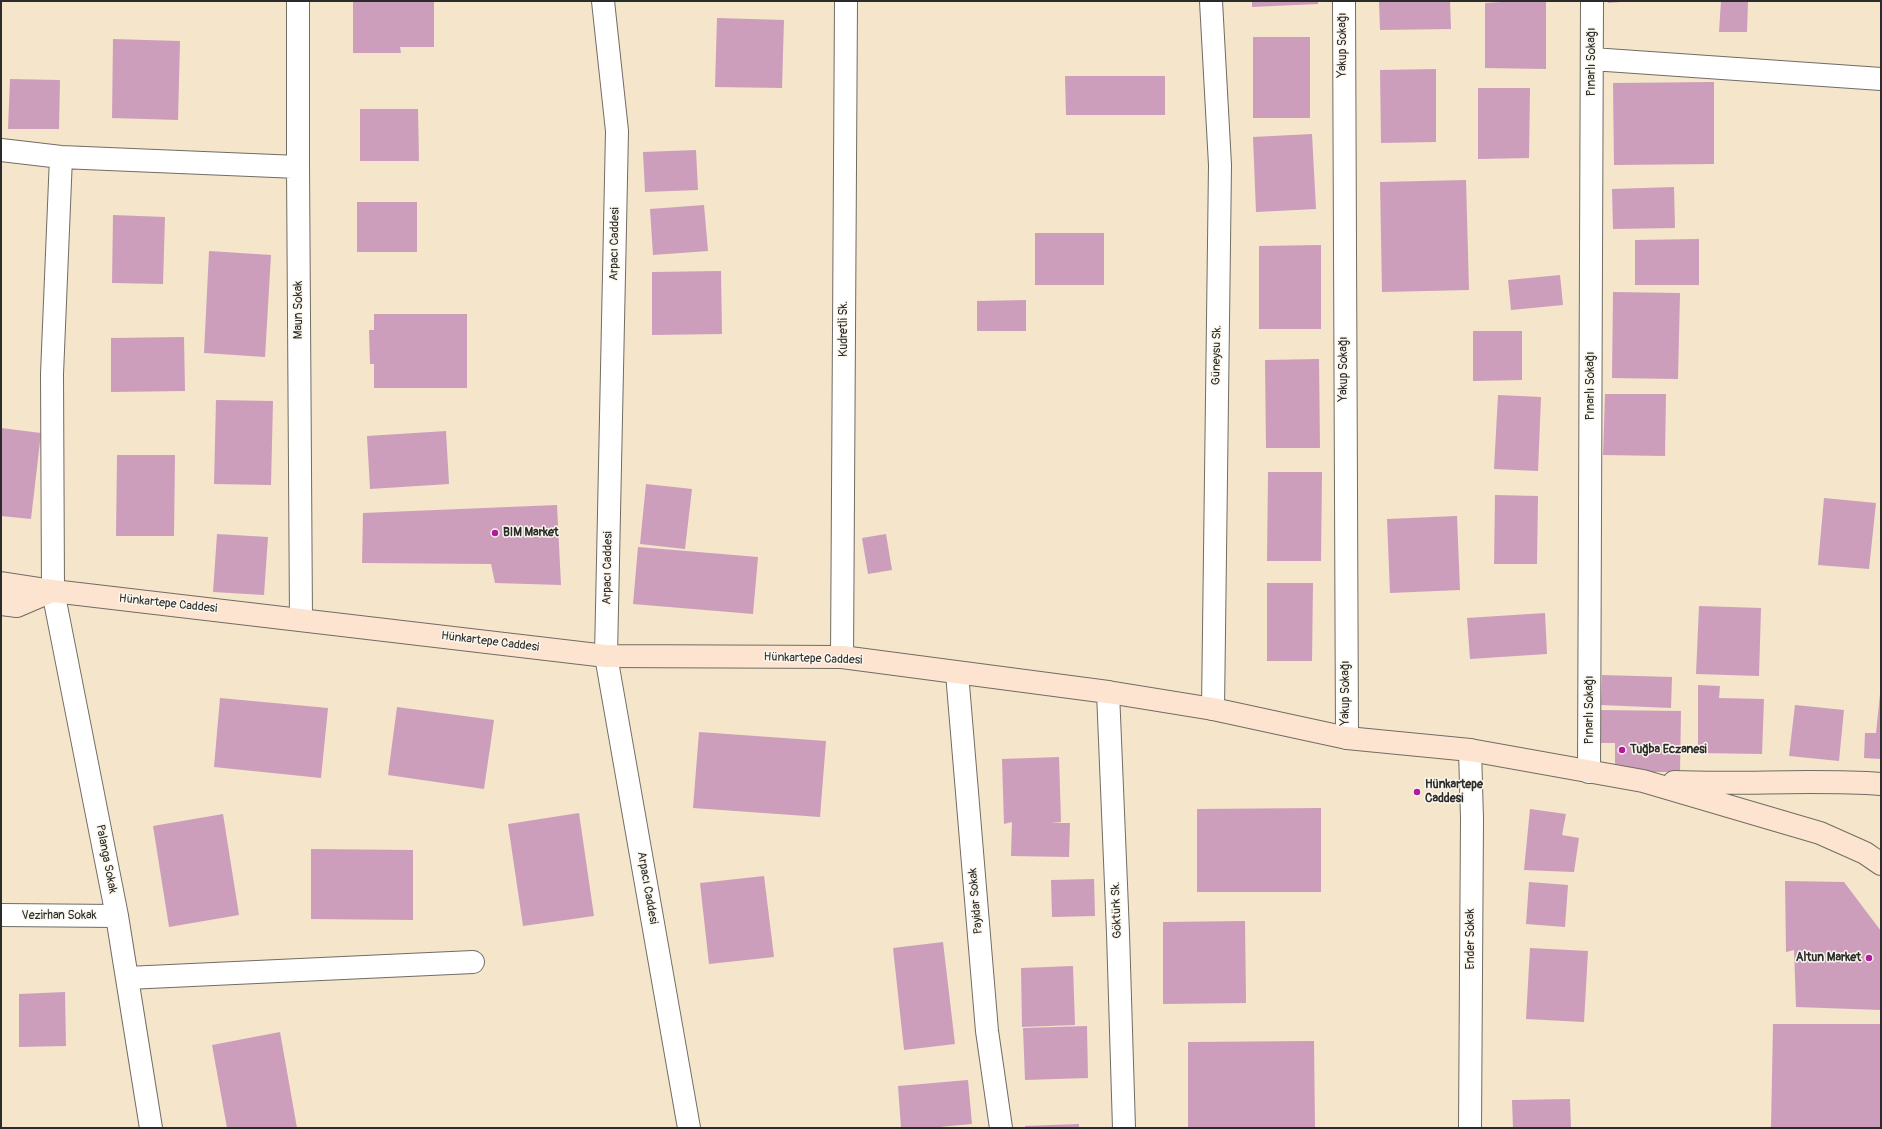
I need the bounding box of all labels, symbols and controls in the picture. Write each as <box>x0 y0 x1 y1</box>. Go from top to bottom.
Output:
street label: Yakup Sokağı <box>1336 13 1350 77</box>
street label: Pınarlı Sokağı <box>1585 28 1599 96</box>
street label: Arpacı Caddesi <box>607 207 623 281</box>
street label: Maun Sokak <box>292 281 306 339</box>
street label: Kudretli Sk. <box>837 301 851 357</box>
street label: Güneysu Sk. <box>1209 325 1225 385</box>
street label: Yakup Sokağı <box>1337 337 1351 401</box>
street label: Pınarlı Sokağı <box>1584 352 1598 420</box>
place label: BIM Market <box>503 526 559 540</box>
marker: BIM Market <box>490 528 500 538</box>
street label: Arpacı Caddesi <box>600 531 616 605</box>
street label: Hünkartepe Caddesi <box>118 592 218 616</box>
street label: Hünkartepe Caddesi <box>440 629 540 655</box>
street label: Hünkartepe Caddesi <box>763 650 863 668</box>
street label: Yakup Sokağı <box>1339 661 1353 725</box>
street label: Pınarlı Sokağı <box>1583 676 1597 744</box>
place label: Tuğba Eczanesi <box>1630 743 1707 757</box>
marker: Tuğba Eczanesi <box>1617 745 1627 755</box>
place label: Hünkartepe Caddesi <box>1425 778 1483 806</box>
marker: Hünkartepe Caddesi <box>1412 787 1422 797</box>
street label: Palanga Sokak <box>92 823 120 895</box>
street label: Arpacı Caddesi <box>634 851 660 925</box>
street label: Payidar Sokak <box>966 867 986 935</box>
street label: Göktürk Sk. <box>1109 881 1125 939</box>
street label: Vezirhan Sokak <box>21 909 97 923</box>
street label: Ender Sokak <box>1464 909 1478 969</box>
place label: Altun Market <box>1796 951 1861 965</box>
marker: Altun Market <box>1864 953 1874 963</box>

